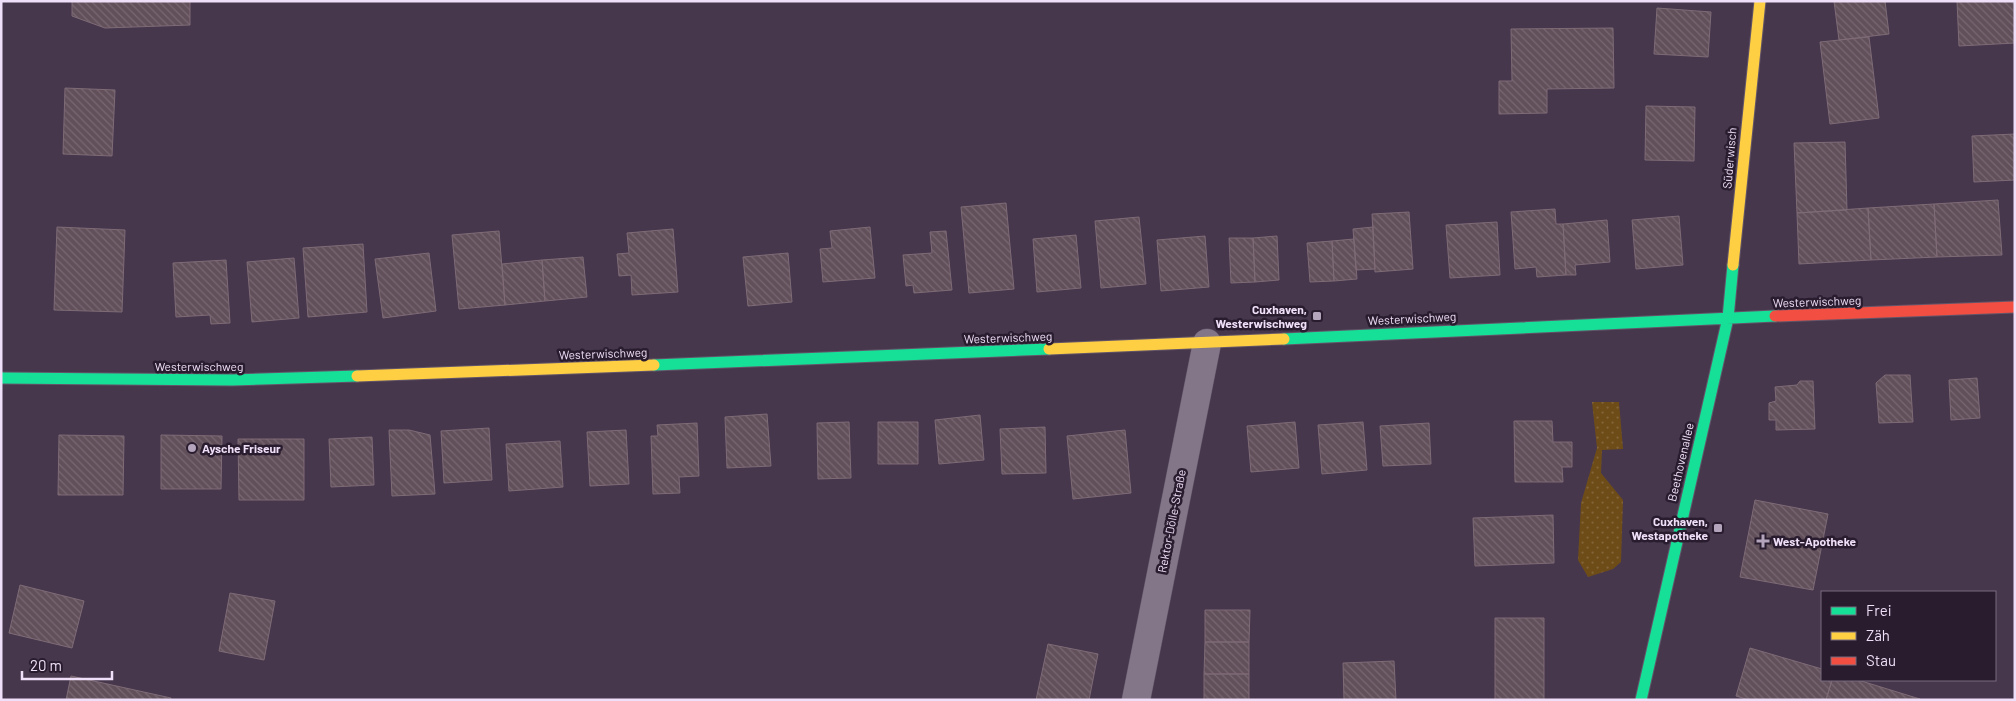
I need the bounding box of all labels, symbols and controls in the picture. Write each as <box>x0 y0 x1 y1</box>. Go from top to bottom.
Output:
street label: Süderwisch <box>1719 127 1739 189</box>
street label: Westerwischweg <box>1772 292 1862 310</box>
place label: Cuxhaven, Westerwischweg <box>1216 302 1307 330</box>
street label: Westerwischweg <box>1367 309 1457 327</box>
marker: Cuxhaven, Westerwischweg <box>1311 310 1323 322</box>
street label: Westerwischweg <box>963 328 1053 346</box>
street label: Westerwischweg <box>558 344 648 362</box>
street label: Westerwischweg <box>155 359 243 373</box>
street label: Beethovenallee <box>1664 421 1696 503</box>
place label: Aysche Friseur <box>202 441 281 455</box>
marker: Aysche Friseur <box>186 442 198 454</box>
street label: Rektor-Dölle-Straße <box>1154 468 1188 574</box>
place label: Cuxhaven, Westapotheke <box>1632 514 1708 542</box>
marker: Cuxhaven, Westapotheke <box>1712 522 1724 534</box>
place label: West-Apotheke <box>1773 534 1856 548</box>
marker: West-Apotheke <box>1757 535 1769 547</box>
legend <box>1821 591 1996 681</box>
text: Frei <box>1866 601 1892 619</box>
text: Zäh <box>1866 626 1890 644</box>
scale bar <box>22 648 112 680</box>
text: Stau <box>1866 651 1896 669</box>
text: 20 m <box>30 656 62 674</box>

